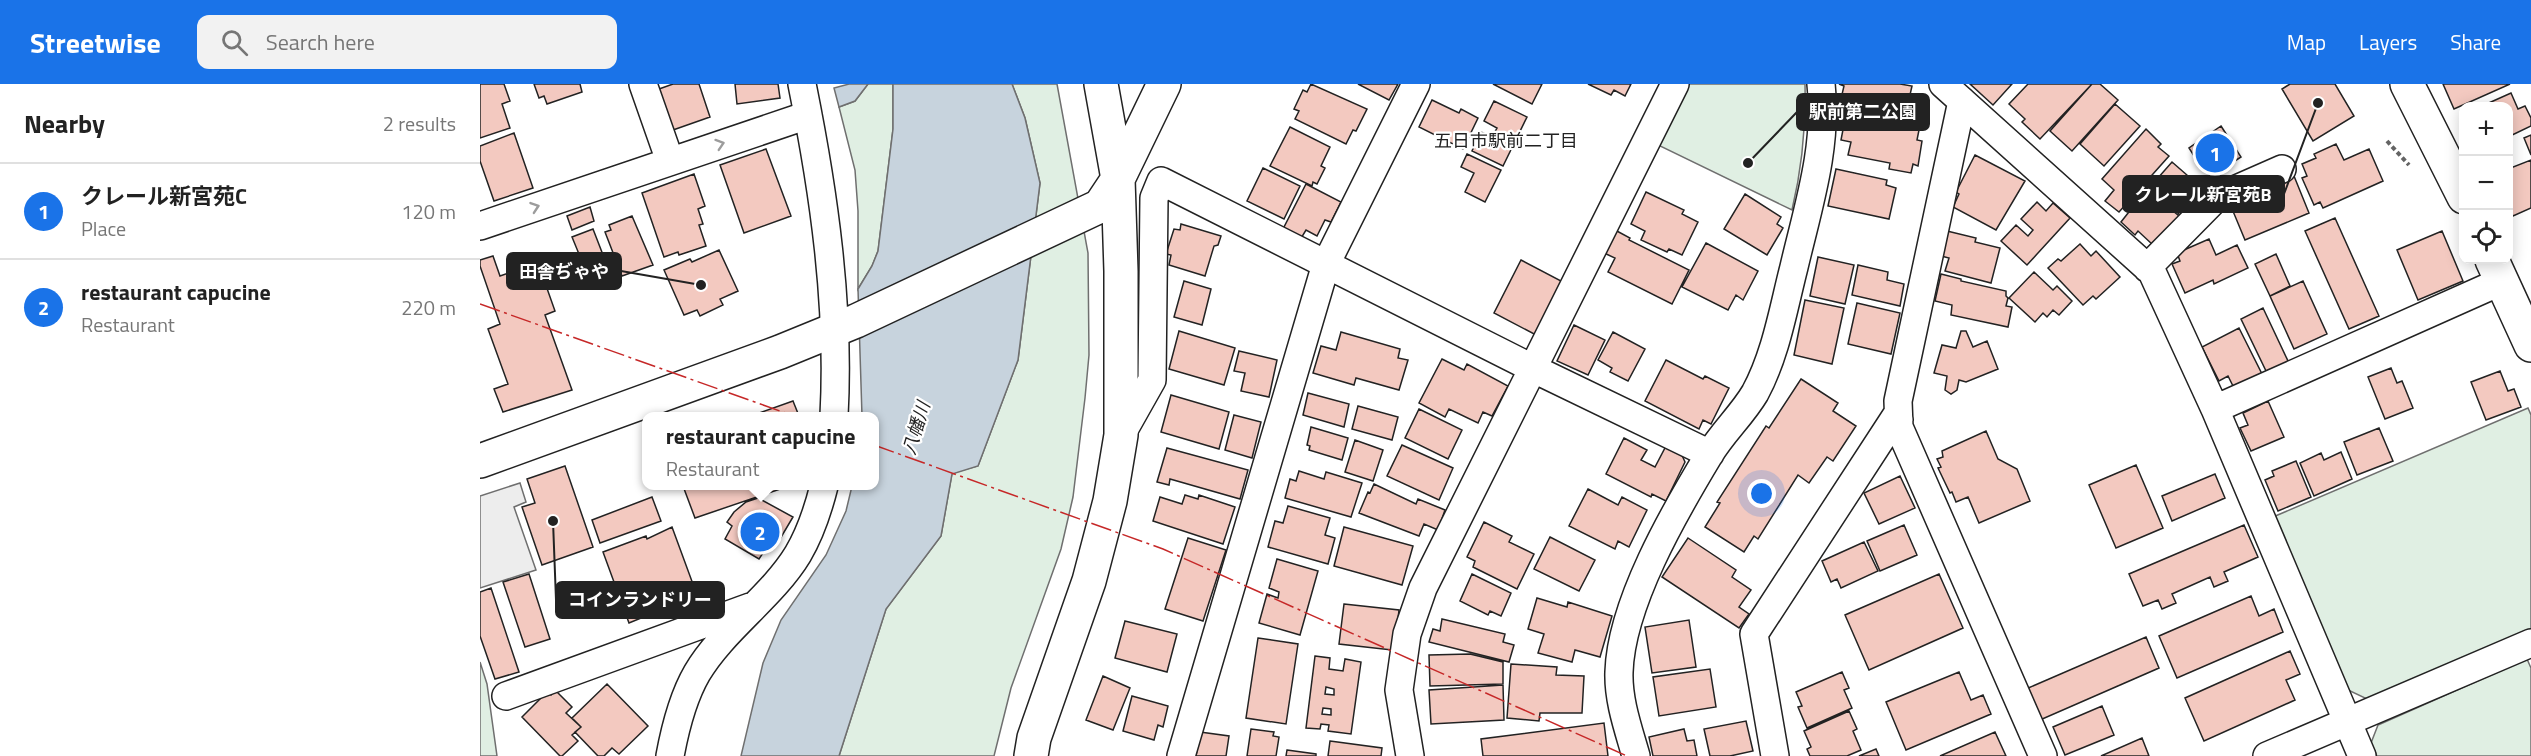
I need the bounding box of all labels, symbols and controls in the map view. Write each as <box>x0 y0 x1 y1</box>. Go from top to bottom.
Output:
search box <box>197 15 617 69</box>
text: Streetwise <box>30 21 161 64</box>
text: Search here <box>266 25 375 59</box>
icon: search <box>218 26 251 59</box>
text: Map <box>2287 26 2326 58</box>
text: Layers <box>2359 26 2417 58</box>
text: Share <box>2450 26 2501 58</box>
callout: 駅前第二公園 <box>1797 94 1929 130</box>
text: 駅前第二公園 <box>1809 98 1917 125</box>
map controls <box>2459 102 2513 264</box>
button: + <box>2459 102 2513 156</box>
text: Nearby <box>24 104 105 143</box>
text: 2 results <box>383 108 456 139</box>
district label: 五日市駅前二丁目 <box>1434 127 1578 154</box>
pin: 1 <box>2196 130 2234 176</box>
one-way arrow <box>714 139 725 151</box>
button: − <box>2459 156 2513 210</box>
callout: クレール新宮苑B <box>2123 176 2284 212</box>
text: クレール新宮苑C <box>81 179 247 213</box>
text: クレール新宮苑B <box>2135 181 2272 208</box>
text: 1 <box>38 196 49 227</box>
text: 120 m <box>401 196 456 227</box>
one-way arrow <box>529 202 540 215</box>
button: locate <box>2459 210 2513 264</box>
text: Place <box>81 213 126 244</box>
callout: 田舎ぢゃや <box>507 253 621 289</box>
text: 田舎ぢゃや <box>519 258 609 285</box>
text: restaurant capucine <box>81 275 271 309</box>
text: 2 <box>38 292 49 323</box>
text: 220 m <box>401 292 456 323</box>
text: Restaurant <box>81 309 175 340</box>
water label: 八幡川 <box>895 396 937 458</box>
popup <box>642 412 879 490</box>
text: restaurant capucine <box>666 419 855 453</box>
text: Restaurant <box>666 453 759 484</box>
your location <box>1747 479 1776 508</box>
pin: 2 <box>740 510 780 554</box>
callout: コインランドリー <box>556 582 724 618</box>
text: コインランドリー <box>568 586 712 613</box>

